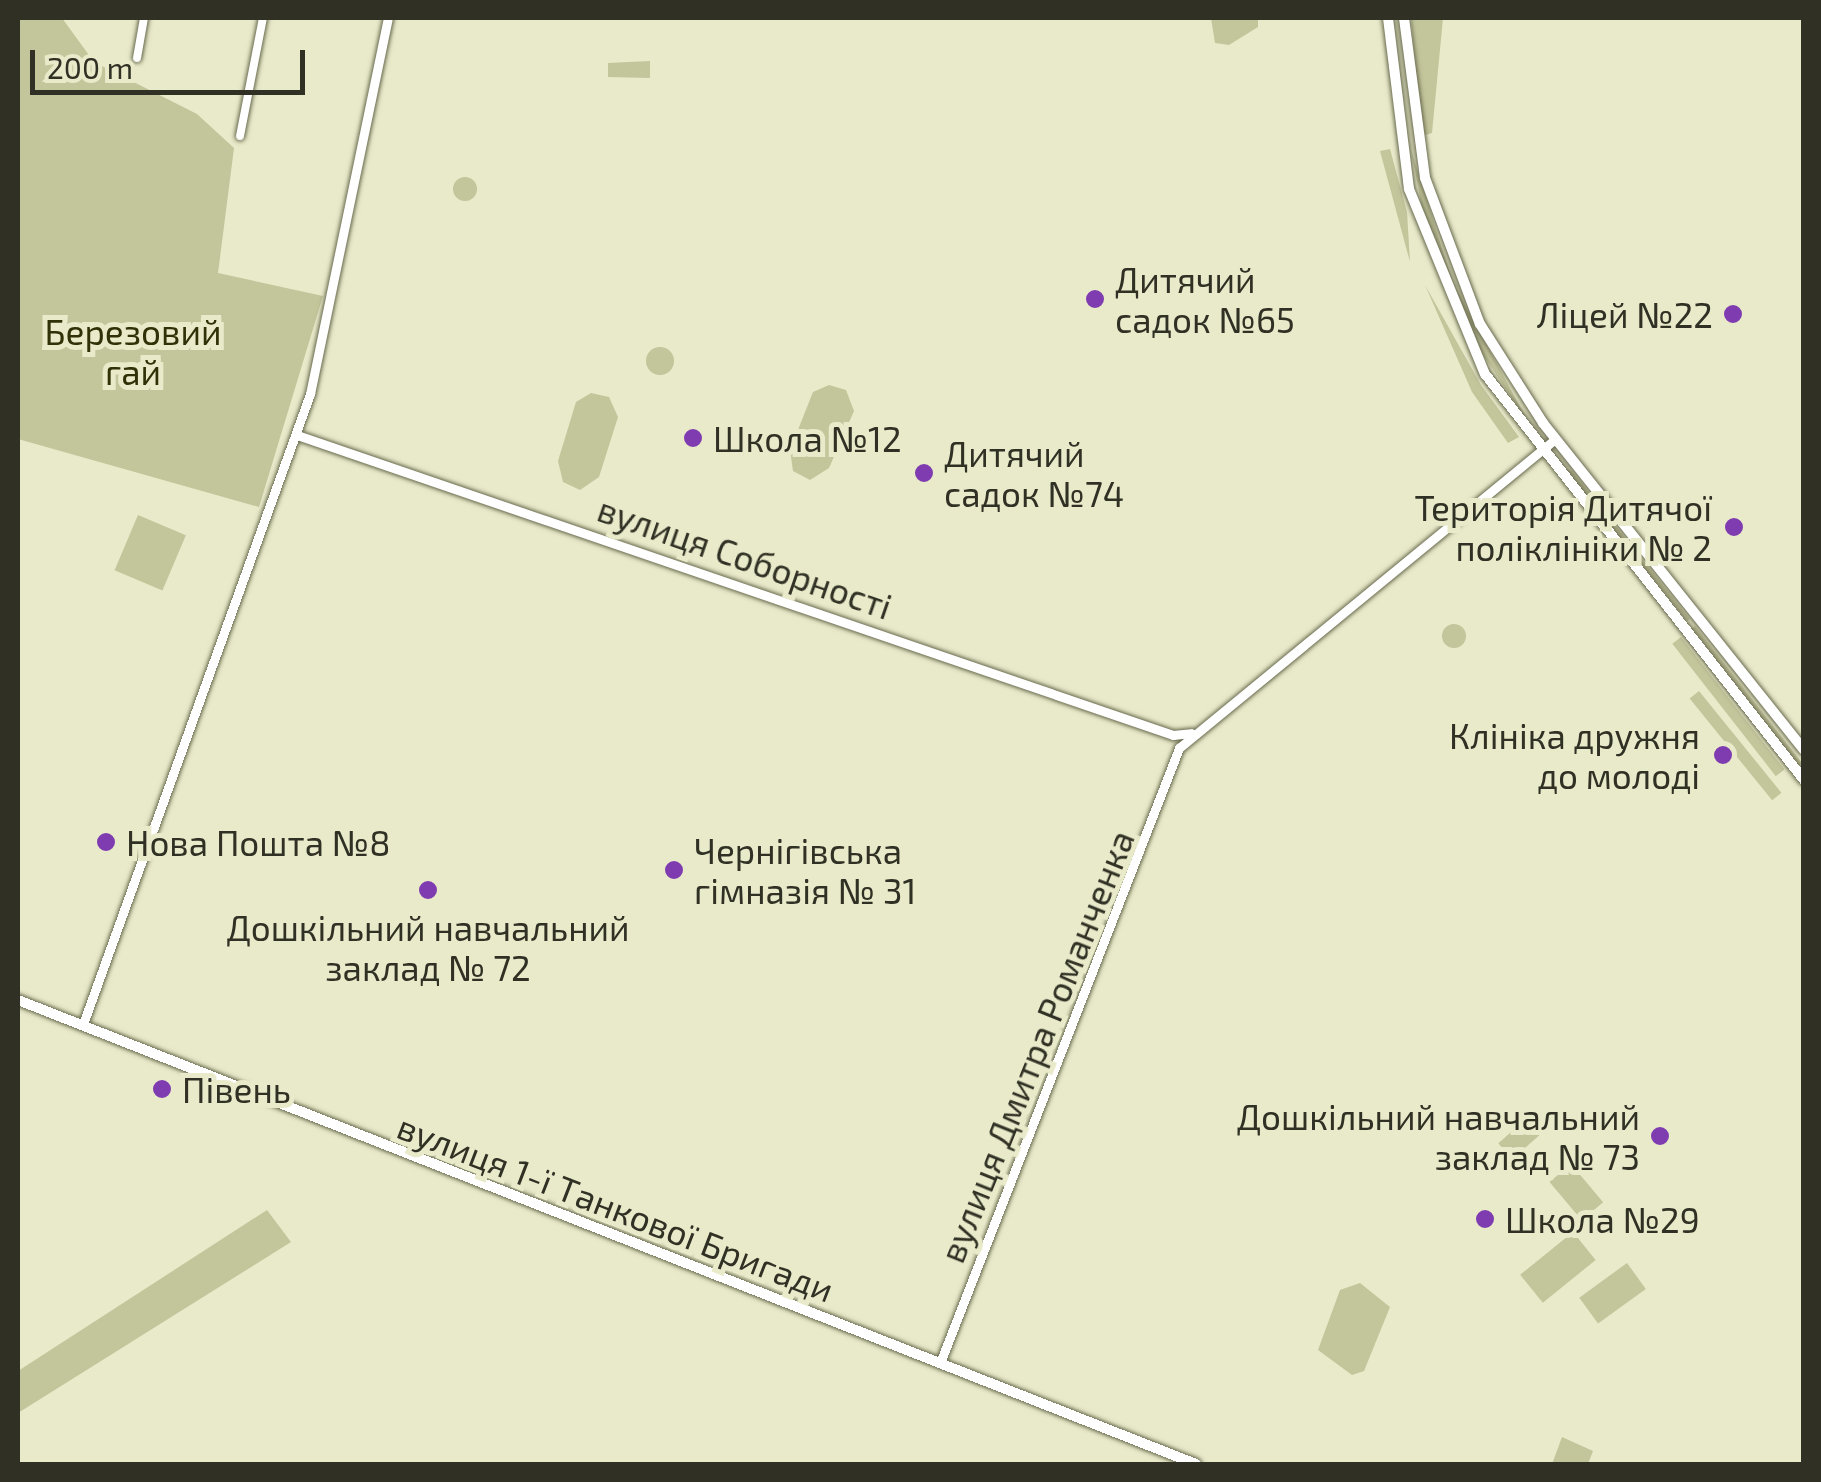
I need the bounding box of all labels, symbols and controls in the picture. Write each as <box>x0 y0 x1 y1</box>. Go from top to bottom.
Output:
scale bar <box>35 30 310 92</box>
text: 200 m <box>47 49 133 85</box>
place label: Дитячий садок №65 <box>1115 258 1295 340</box>
marker: Дитячий садок №65 <box>1084 288 1106 310</box>
place label: Ліцей №22 <box>1537 293 1713 335</box>
marker: Ліцей №22 <box>1722 303 1744 325</box>
park label: Березовий гай <box>45 310 221 392</box>
place label: Школа №12 <box>713 417 902 459</box>
marker: Школа №12 <box>682 427 704 449</box>
place label: Дитячий садок №74 <box>944 432 1124 514</box>
marker: Дитячий садок №74 <box>913 462 935 484</box>
place label: Територія Дитячої поліклініки № 2 <box>1415 486 1712 568</box>
street label: вулиця Соборності <box>593 487 897 627</box>
marker: Територія Дитячої поліклініки № 2 <box>1721 514 1747 540</box>
place label: Клініка дружня до молоді <box>1449 714 1700 796</box>
marker: Клініка дружня до молоді <box>1710 742 1736 768</box>
place label: Нова Пошта №8 <box>126 821 390 863</box>
street label: вулиця Дмитра Романченка <box>930 824 1142 1268</box>
place label: Чернігівська гімназія № 31 <box>694 829 916 911</box>
marker: Нова Пошта №8 <box>95 831 117 853</box>
marker: Чернігівська гімназія № 31 <box>663 859 685 881</box>
marker: Дошкільний навчальний заклад № 72 <box>417 879 439 901</box>
place label: Дошкільний навчальний заклад № 72 <box>226 906 630 988</box>
place label: Півень <box>182 1068 291 1110</box>
marker: Півень <box>151 1078 173 1100</box>
place label: Дошкільний навчальний заклад № 73 <box>1237 1095 1640 1177</box>
street label: вулиця 1-ї Танкової Бригади <box>392 1104 840 1310</box>
marker: Дошкільний навчальний заклад № 73 <box>1649 1125 1671 1147</box>
place label: Школа №29 <box>1505 1198 1700 1240</box>
marker: Школа №29 <box>1474 1208 1496 1230</box>

